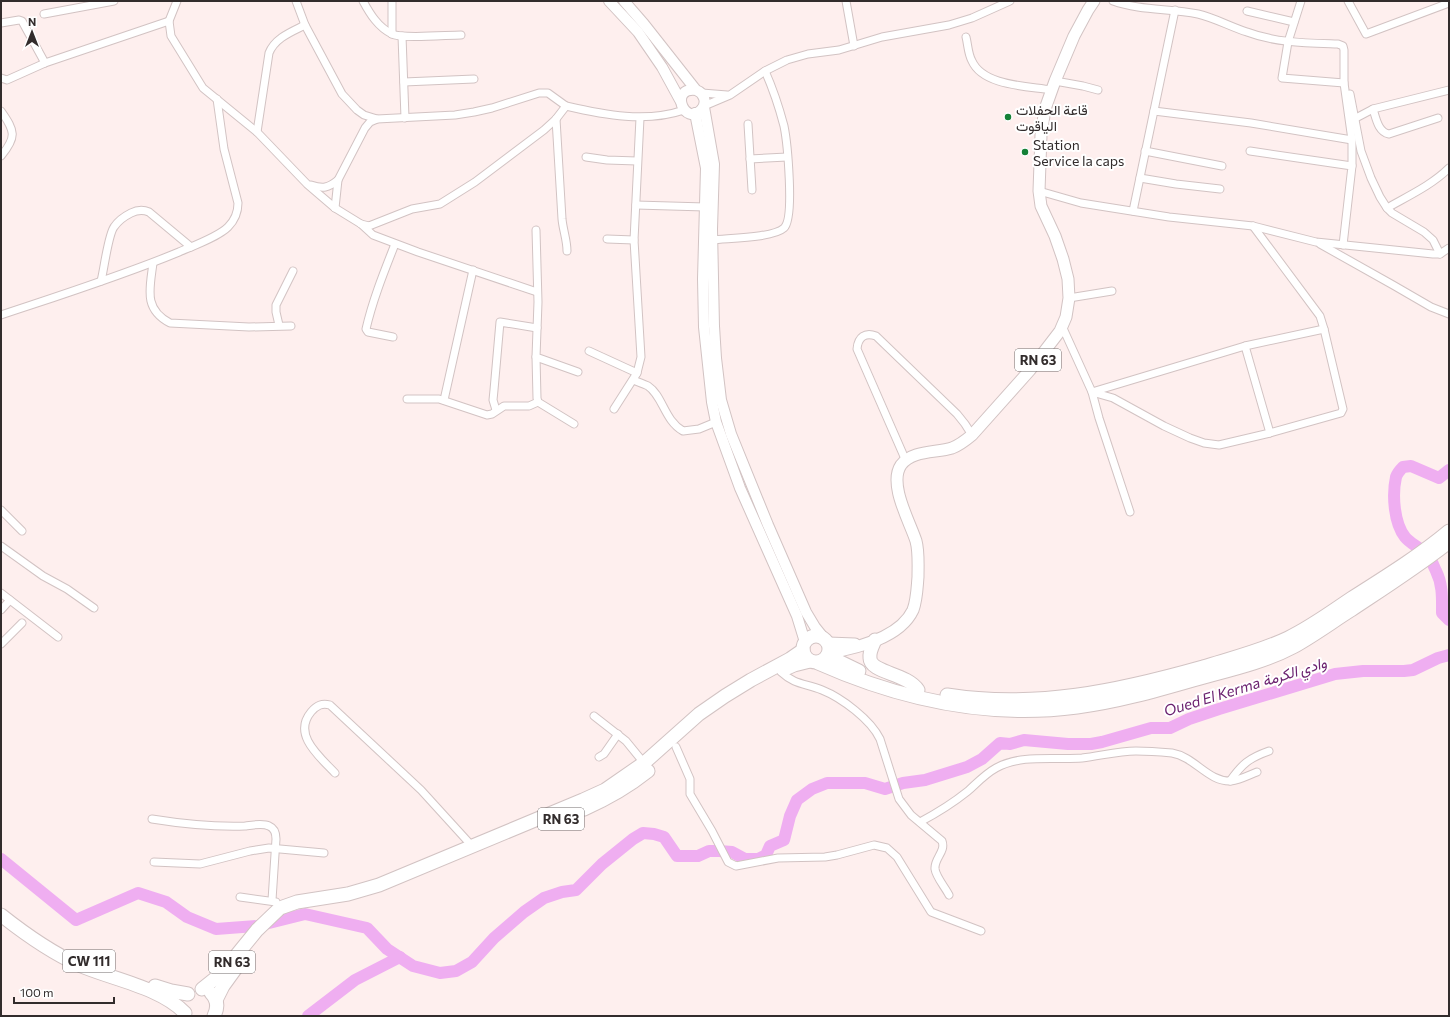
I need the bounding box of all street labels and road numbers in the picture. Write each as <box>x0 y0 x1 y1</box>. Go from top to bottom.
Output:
road number: RN 63 <box>1015 349 1061 371</box>
road number: RN 63 <box>538 808 584 830</box>
road number: CW 111 <box>63 950 115 972</box>
road number: RN 63 <box>209 951 255 973</box>

